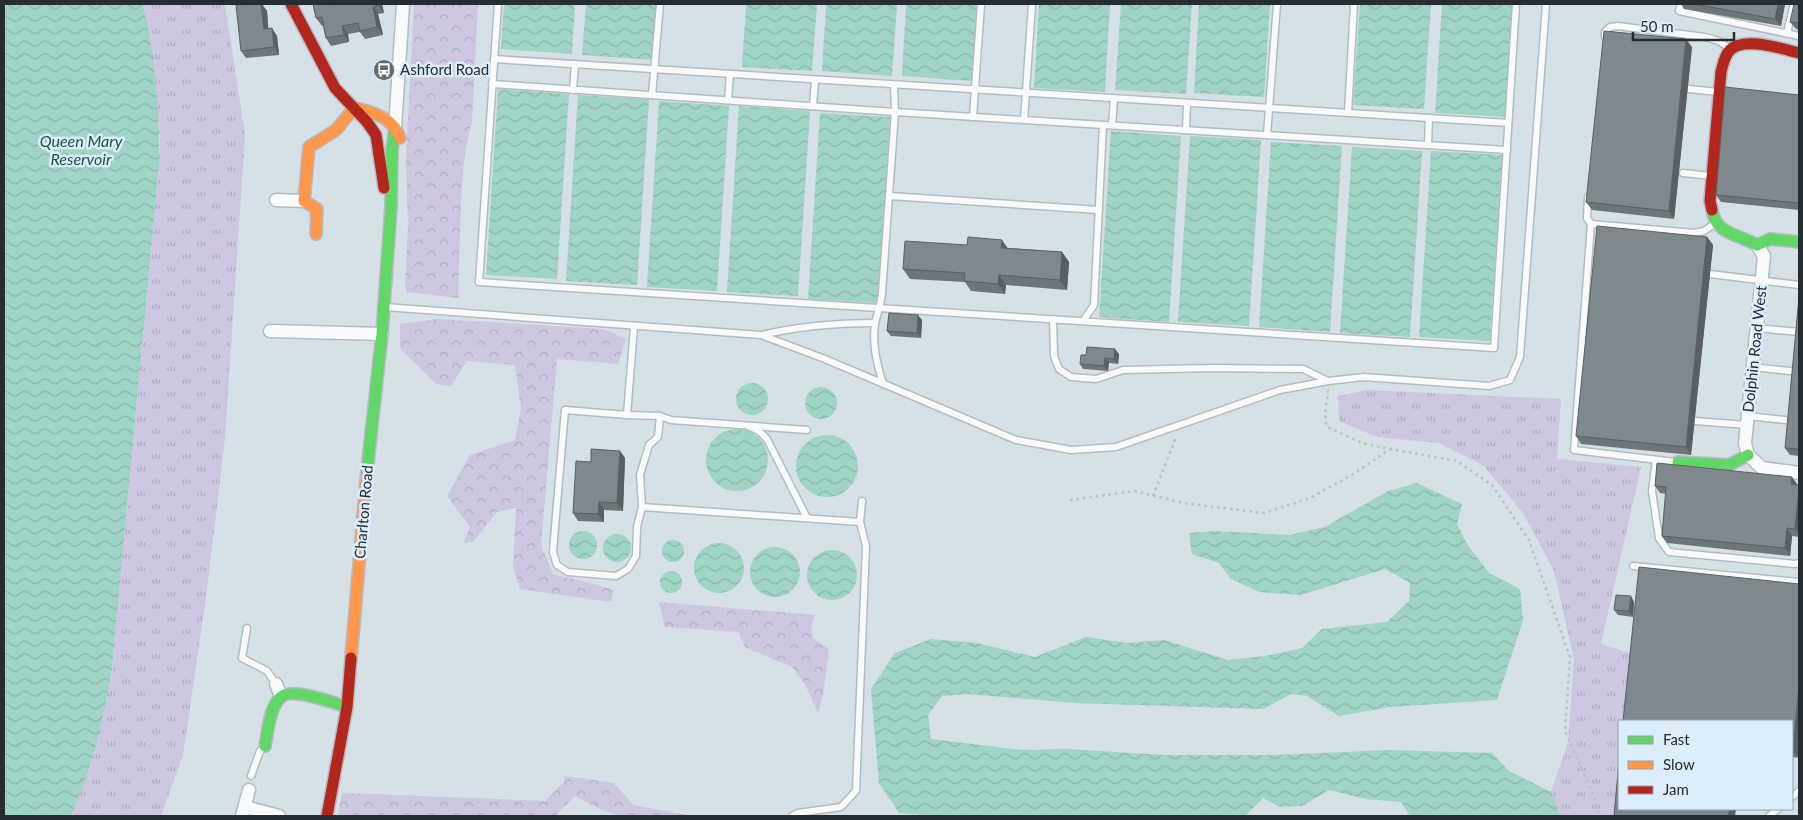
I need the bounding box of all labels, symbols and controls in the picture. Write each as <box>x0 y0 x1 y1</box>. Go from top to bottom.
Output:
scale bar <box>1633 10 1734 42</box>
text: 50 m <box>1640 17 1674 35</box>
bus stop icon: Ashford Road <box>372 58 396 82</box>
place label: Ashford Road <box>400 60 489 78</box>
water label: Queen Mary Reservoir <box>40 131 123 168</box>
street label: Dolphin Road West <box>1738 284 1770 413</box>
street label: Charlton Road <box>350 464 376 560</box>
legend <box>1618 720 1793 810</box>
text: Fast <box>1663 730 1690 748</box>
text: Slow <box>1663 755 1695 773</box>
text: Jam <box>1663 780 1689 798</box>

